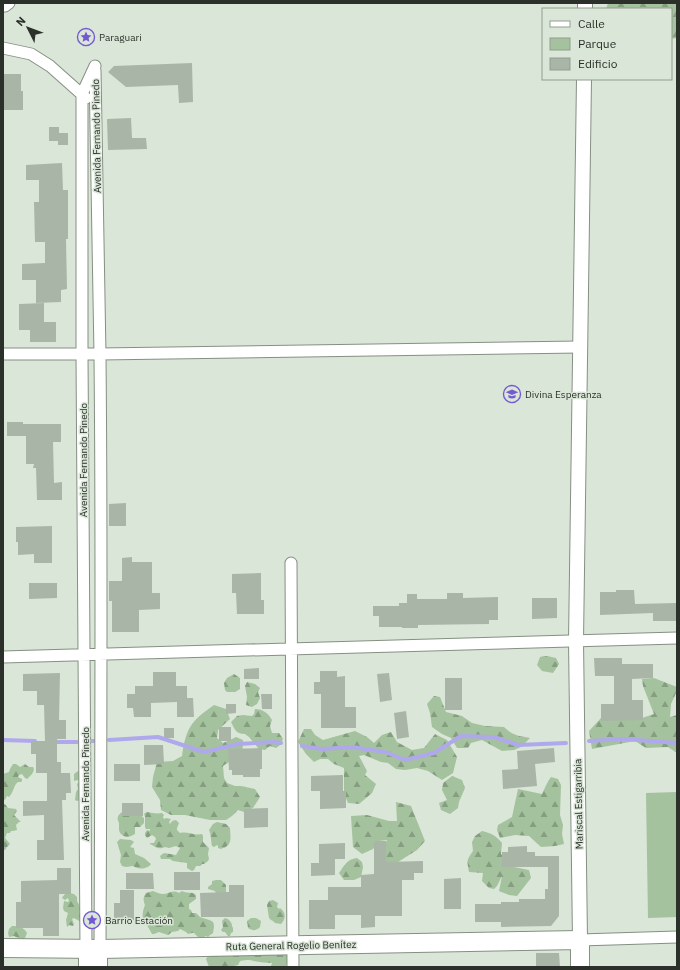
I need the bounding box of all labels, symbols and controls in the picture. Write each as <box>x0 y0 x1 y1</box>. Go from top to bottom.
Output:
north arrow <box>8 8 48 48</box>
legend <box>542 8 672 80</box>
text: N <box>13 14 28 29</box>
text: Calle <box>578 16 605 31</box>
place icon: Paraguari <box>76 27 96 47</box>
place label: Paraguari <box>99 31 142 44</box>
text: Parque <box>578 36 617 51</box>
text: Edificio <box>578 56 618 71</box>
street label: Avenida Fernando Pinedo <box>89 78 104 193</box>
school or university icon: Divina Esperanza <box>502 384 522 404</box>
place label: Divina Esperanza <box>525 388 602 401</box>
street label: Avenida Fernando Pinedo <box>77 402 90 517</box>
street label: Avenida Fernando Pinedo <box>79 726 92 841</box>
street label: Mariscal Estigarribia <box>571 758 586 849</box>
place icon: Barrio Estación <box>82 910 102 930</box>
place label: Barrio Estación <box>105 914 173 927</box>
street label: Ruta General Rogelio Benítez <box>226 938 357 953</box>

